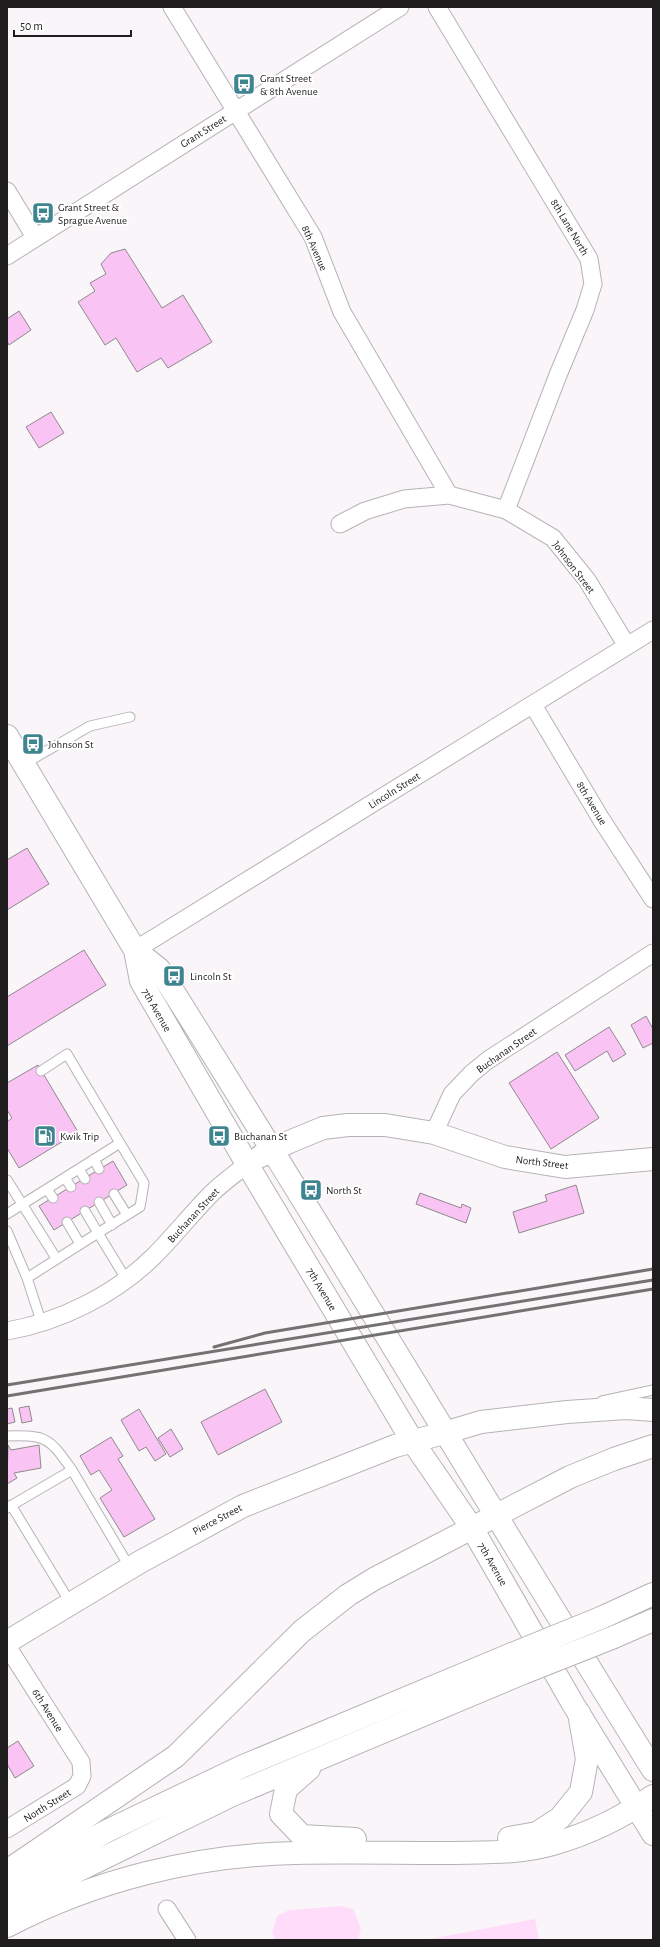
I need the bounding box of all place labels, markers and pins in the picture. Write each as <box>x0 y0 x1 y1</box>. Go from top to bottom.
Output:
bus stop icon: Grant Street & 8th Avenue <box>231 71 257 97</box>
place label: Grant Street & 8th Avenue <box>260 73 318 97</box>
bus stop icon: Grant Street & Sprague Avenue <box>30 200 56 226</box>
place label: Grant Street & Sprague Avenue <box>58 202 127 226</box>
bus stop icon: Johnson St <box>20 731 46 757</box>
place label: Johnson St <box>48 739 94 750</box>
bus stop icon: Lincoln St <box>161 963 187 989</box>
place label: Lincoln St <box>190 971 232 982</box>
fuel station icon: Kwik Trip <box>32 1123 58 1149</box>
bus stop icon: Buchanan St <box>206 1123 232 1149</box>
place label: Kwik Trip <box>60 1131 100 1142</box>
place label: Buchanan St <box>234 1131 288 1142</box>
bus stop icon: North St <box>298 1177 324 1203</box>
place label: North St <box>326 1185 362 1196</box>

